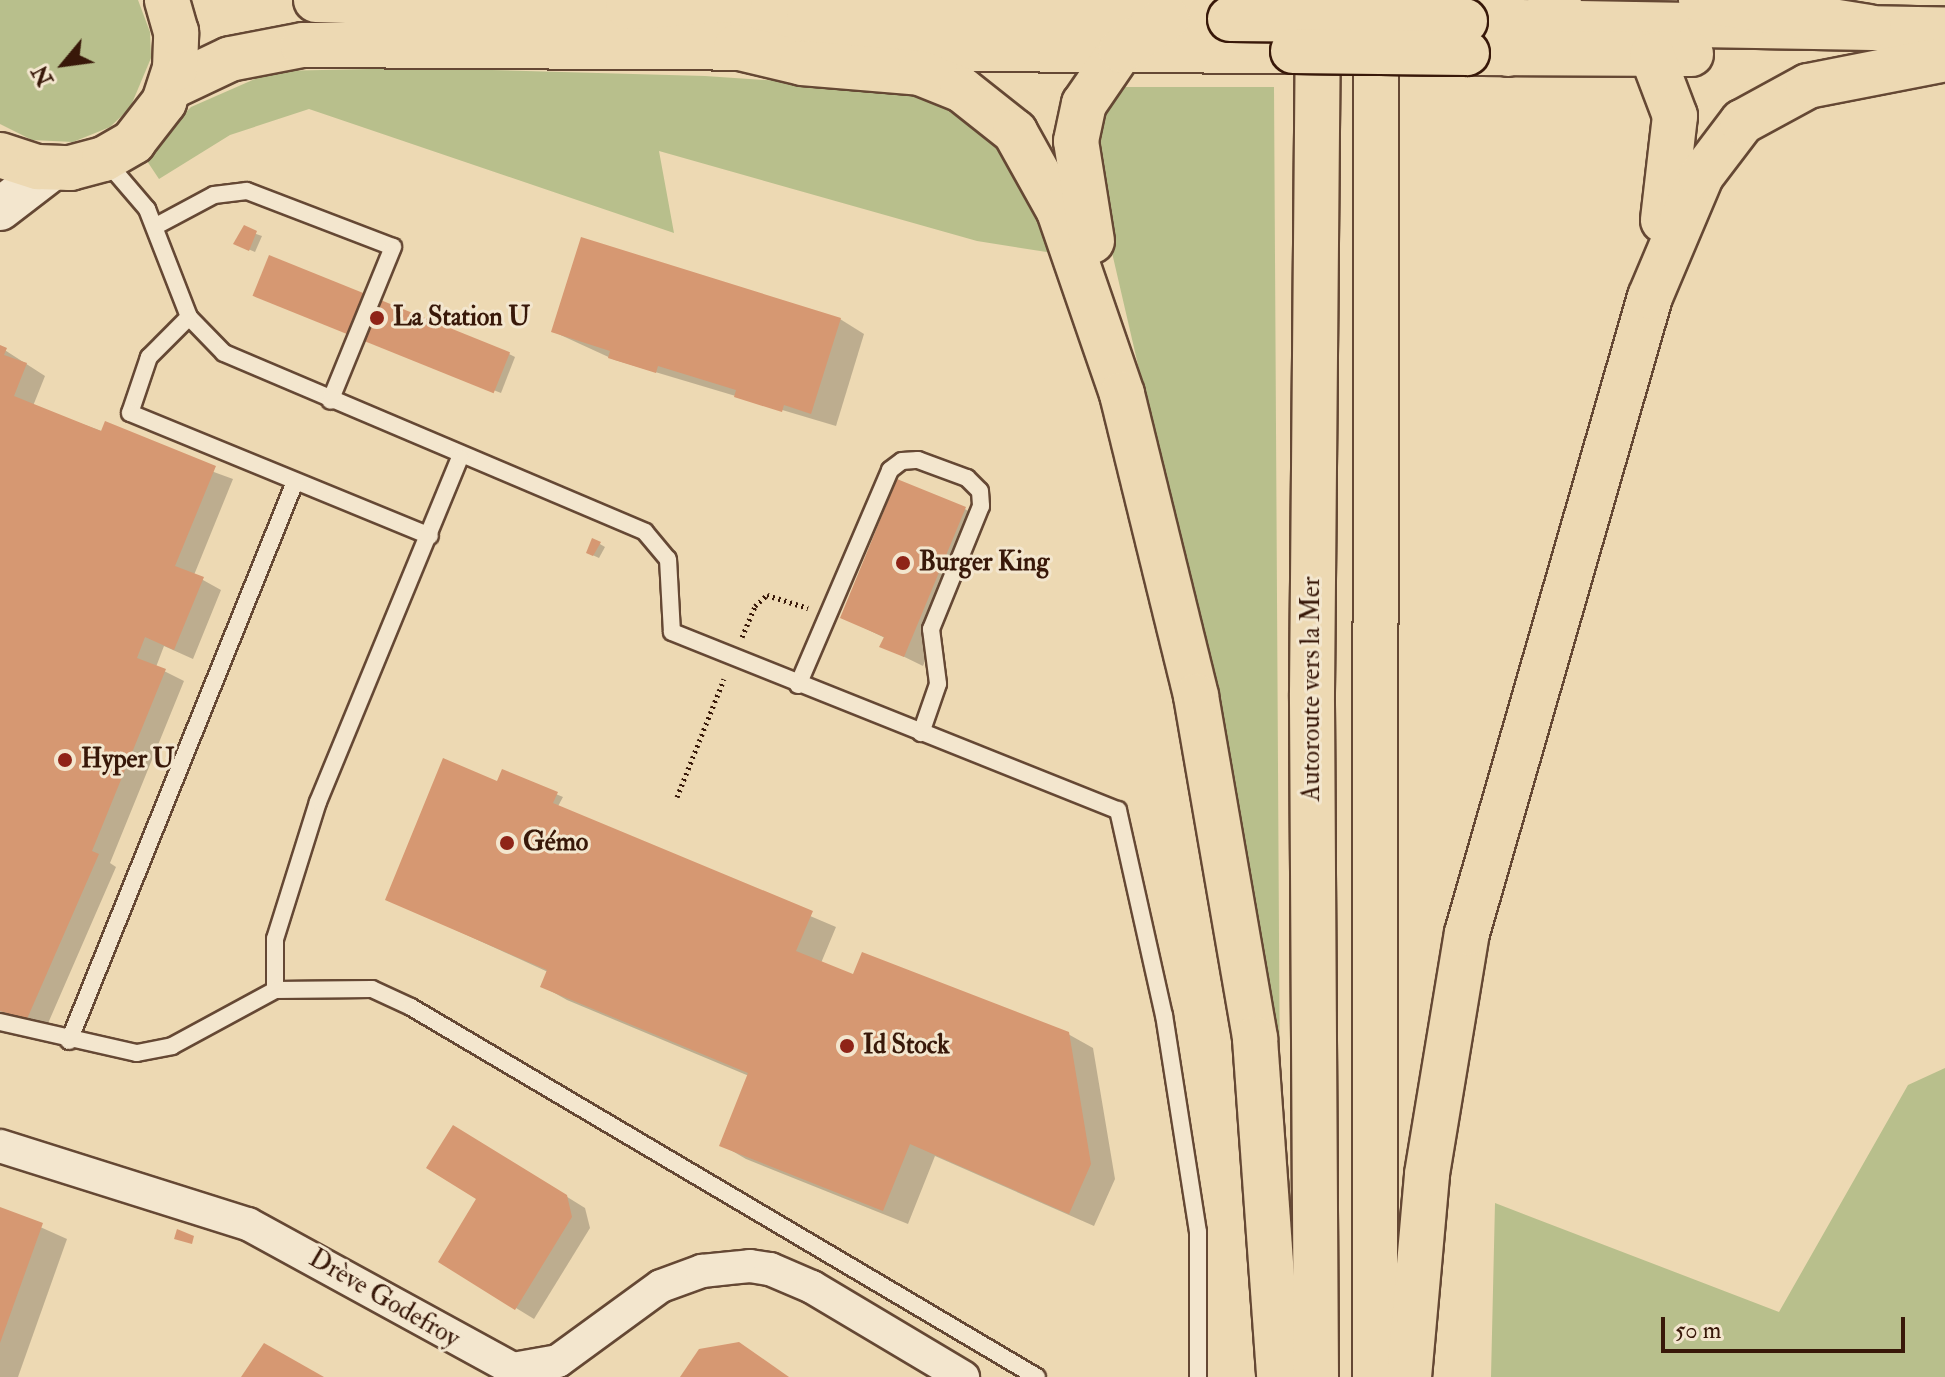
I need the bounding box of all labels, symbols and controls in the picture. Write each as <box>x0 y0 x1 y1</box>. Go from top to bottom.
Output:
north arrow <box>24 24 104 104</box>
text: N <box>26 60 60 91</box>
place label: La Station U <box>393 302 530 334</box>
marker: La Station U <box>368 309 386 327</box>
place label: Burger King <box>919 547 1049 579</box>
marker: Burger King <box>894 554 912 572</box>
street label: Autoroute vers la Mer <box>1296 577 1328 801</box>
place label: Hyper U <box>81 744 174 776</box>
marker: Hyper U <box>56 751 74 769</box>
place label: Gémo <box>523 827 588 859</box>
marker: Gémo <box>498 834 516 852</box>
place label: Id Stock <box>863 1030 950 1062</box>
marker: Id Stock <box>838 1037 856 1055</box>
street label: Drève Godefroy <box>303 1243 465 1355</box>
scale bar <box>1665 1301 1909 1351</box>
text: 50 m <box>1675 1315 1721 1346</box>

